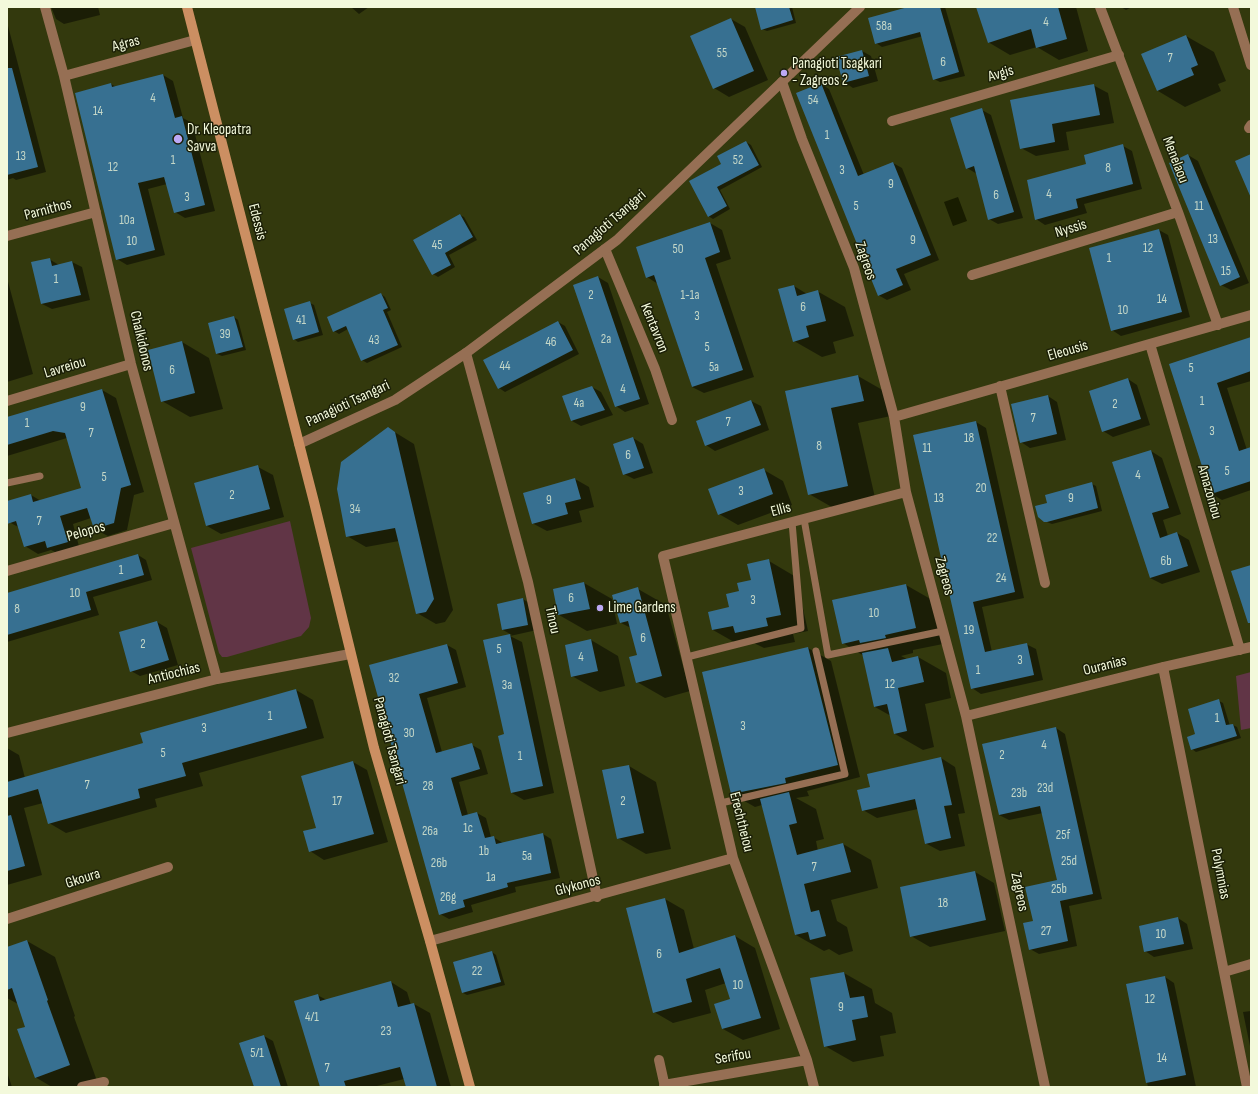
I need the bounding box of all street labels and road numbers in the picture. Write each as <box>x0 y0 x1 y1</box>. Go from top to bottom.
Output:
street label: Agras <box>110 32 142 56</box>
street label: Avgis <box>986 62 1016 86</box>
street label: Menelaou <box>1158 134 1192 186</box>
street label: Panagioti Tsangari <box>570 187 650 259</box>
street label: Parnithos <box>22 195 74 225</box>
street label: Edessis <box>244 202 270 242</box>
street label: Nyssis <box>1053 216 1089 242</box>
street label: Zagreos <box>850 239 880 283</box>
street label: Kentavron <box>636 301 672 355</box>
street label: Chalkidonos <box>125 309 157 373</box>
street label: Eleousis <box>1046 337 1090 365</box>
street label: Lavreiou <box>42 353 88 383</box>
street label: Panagioti Tsangari <box>303 377 393 431</box>
street label: Amazoniou <box>1193 463 1225 521</box>
street label: Ellis <box>769 499 793 521</box>
street label: Pelopos <box>65 518 107 546</box>
street label: Zagreos <box>930 555 958 597</box>
street label: Tinou <box>540 605 564 635</box>
street label: Ouranias <box>1082 652 1128 680</box>
street label: Antiochias <box>146 659 202 689</box>
street label: Panagioti Tsangari <box>369 695 409 787</box>
street label: Erechtheiou <box>725 790 757 854</box>
street label: Polymnias <box>1206 847 1234 901</box>
street label: Gkoura <box>63 865 103 893</box>
street label: Glykonos <box>554 871 602 901</box>
street label: Zagreos <box>1006 871 1032 913</box>
street label: Serifou <box>714 1045 752 1069</box>

